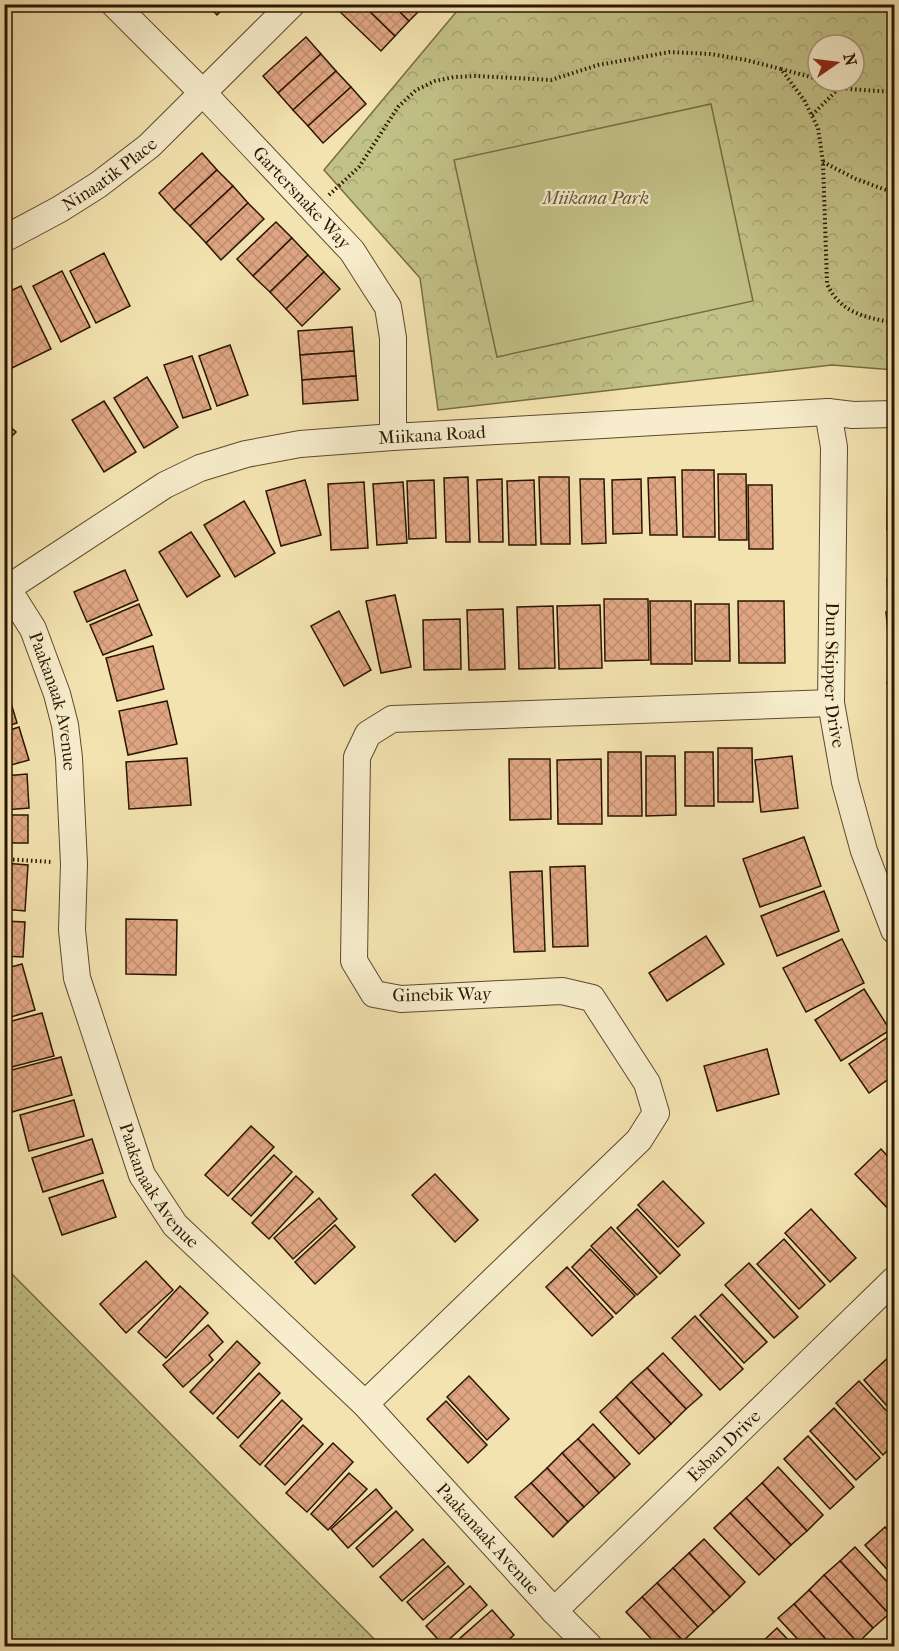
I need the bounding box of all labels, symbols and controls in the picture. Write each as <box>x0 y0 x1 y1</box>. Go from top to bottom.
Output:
north arrow <box>806 33 866 93</box>
text: N <box>839 51 861 69</box>
street label: Ninaatik Place <box>58 133 162 215</box>
street label: Gartersnake Way <box>249 142 356 255</box>
park label: Miikana Park <box>541 188 649 209</box>
street label: Miikana Road <box>378 421 486 449</box>
street label: Dun Skipper Drive <box>820 602 849 750</box>
street label: Paakanaak Avenue <box>25 629 80 771</box>
street label: Ginebik Way <box>392 984 493 1006</box>
street label: Paakanaak Avenue <box>115 1120 203 1253</box>
street label: Esban Drive <box>683 1405 765 1486</box>
street label: Paakanaak Avenue <box>432 1479 544 1599</box>

